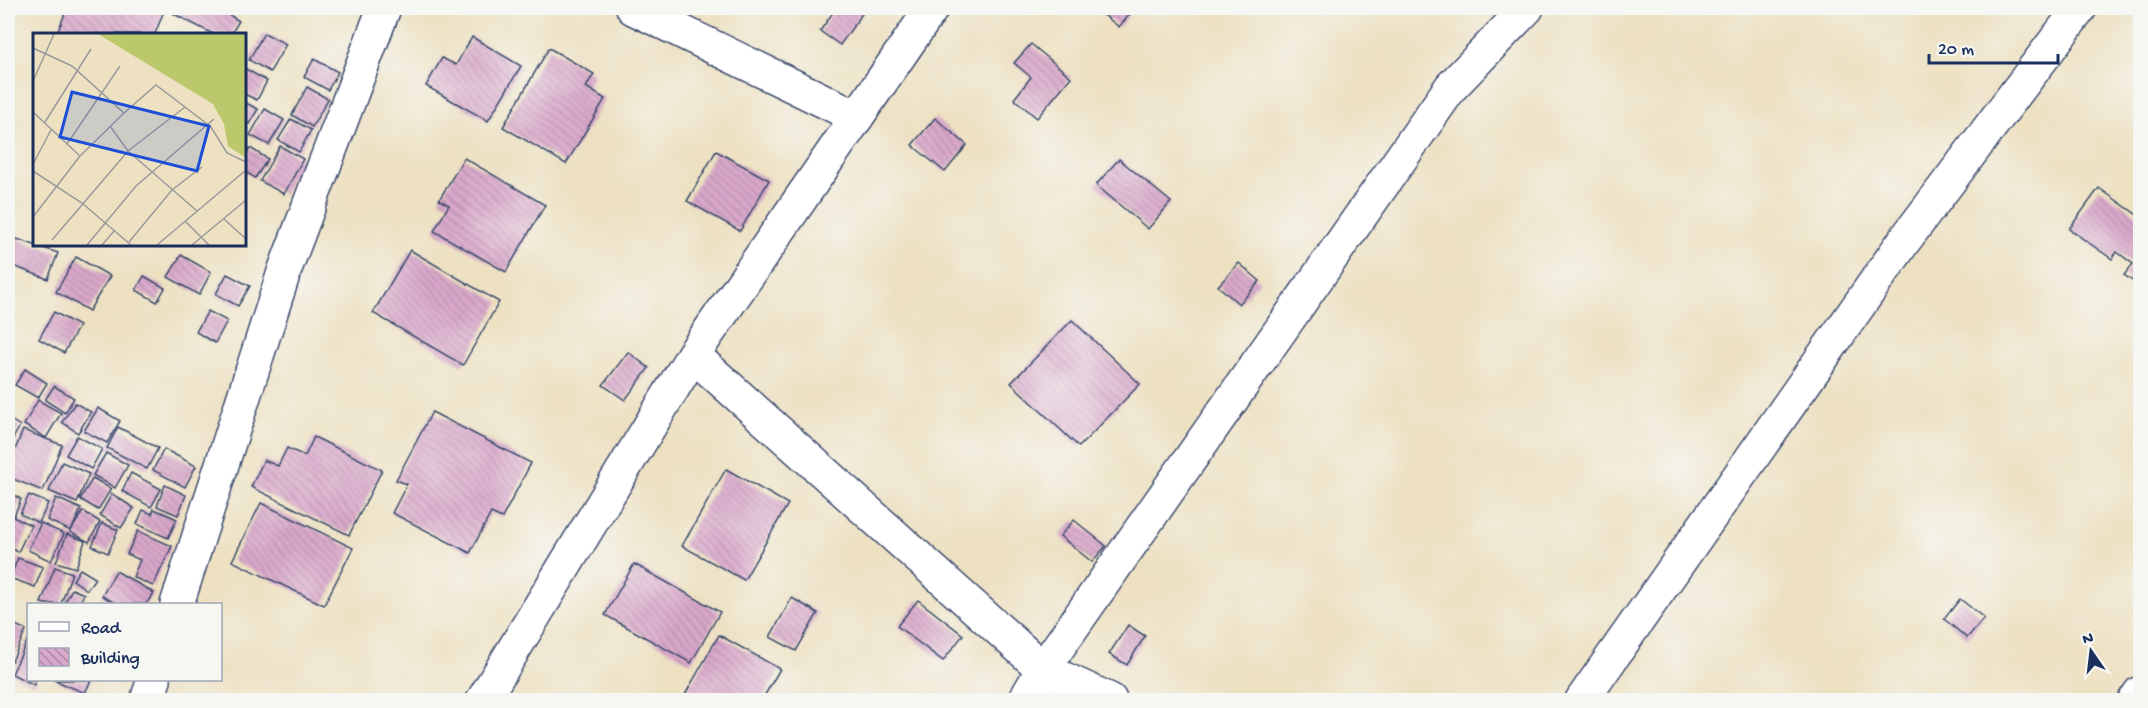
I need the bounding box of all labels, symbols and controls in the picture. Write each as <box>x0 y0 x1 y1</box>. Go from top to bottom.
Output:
scale bar <box>1929 27 2058 65</box>
inset map <box>33 33 246 246</box>
text: 20 m <box>1938 40 1974 61</box>
legend <box>27 603 222 681</box>
text: Road <box>81 619 122 640</box>
north arrow <box>2061 621 2121 681</box>
text: N <box>2081 629 2096 650</box>
text: Building <box>80 649 140 670</box>

